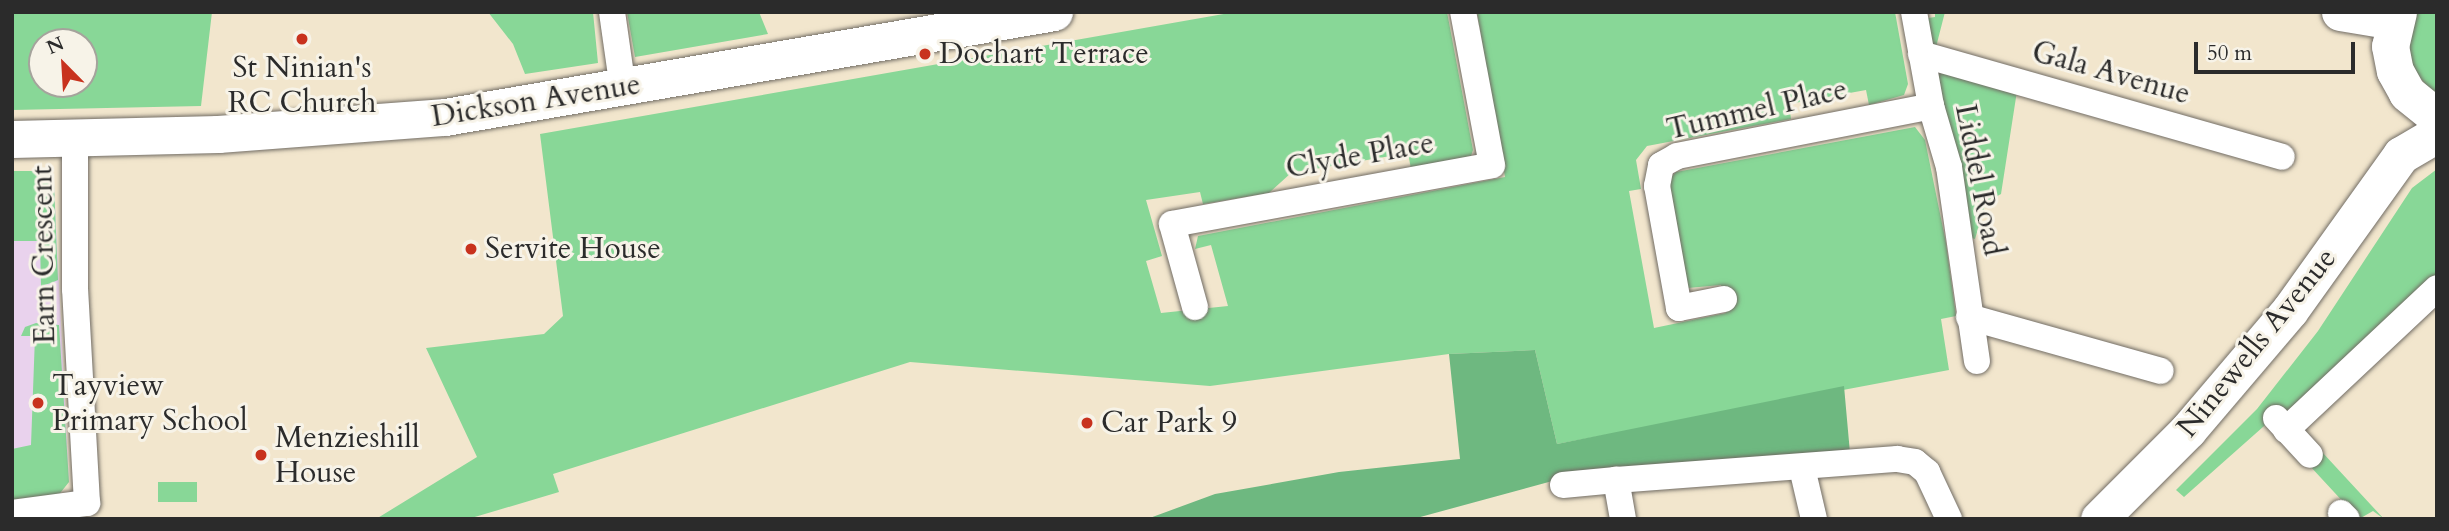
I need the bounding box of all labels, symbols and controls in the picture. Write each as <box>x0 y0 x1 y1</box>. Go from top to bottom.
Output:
north arrow <box>28 28 98 98</box>
scale bar <box>2197 28 2358 72</box>
text: N <box>42 30 68 61</box>
marker: St Ninian's RC Church <box>294 31 310 47</box>
street label: Gala Avenue <box>2028 33 2194 113</box>
place label: Dochart Terrace <box>939 36 1149 72</box>
text: 50 m <box>2207 39 2252 68</box>
marker: Dochart Terrace <box>917 46 933 62</box>
place label: St Ninian's RC Church <box>228 50 376 120</box>
street label: Dickson Avenue <box>429 67 643 135</box>
street label: Tummel Place <box>1663 72 1851 148</box>
street label: Liddel Road <box>1947 101 2011 259</box>
street label: Clyde Place <box>1283 125 1437 187</box>
street label: Earn Crescent <box>24 165 64 345</box>
place label: Servite House <box>485 231 661 267</box>
marker: Servite House <box>463 241 479 257</box>
street label: Ninewells Avenue <box>2170 241 2344 445</box>
place label: Tayview Primary School <box>52 368 248 438</box>
marker: Tayview Primary School <box>30 395 46 411</box>
place label: Car Park 9 <box>1101 405 1237 441</box>
marker: Car Park 9 <box>1079 415 1095 431</box>
place label: Menzieshill House <box>275 420 420 490</box>
marker: Menzieshill House <box>253 447 269 463</box>

